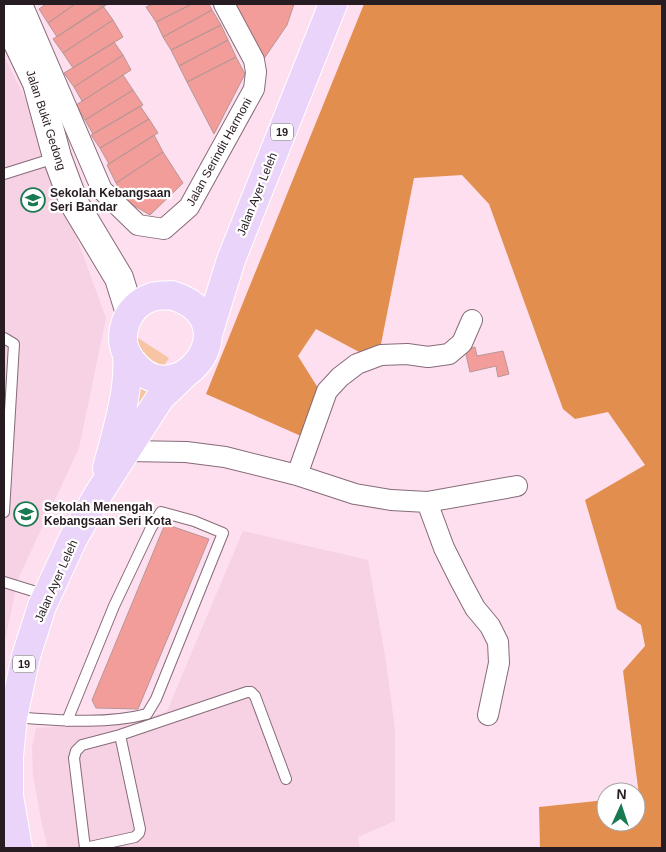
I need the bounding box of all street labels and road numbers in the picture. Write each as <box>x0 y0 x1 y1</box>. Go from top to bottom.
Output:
street label: Jalan Bukit Gedong <box>23 68 69 172</box>
street label: Jalan Serindit Harmoni <box>183 96 255 208</box>
road number: 19 <box>271 124 293 140</box>
street label: Jalan Ayer Leleh <box>234 150 280 238</box>
street label: Jalan Ayer Leleh <box>32 538 80 624</box>
road number: 19 <box>13 656 35 672</box>

